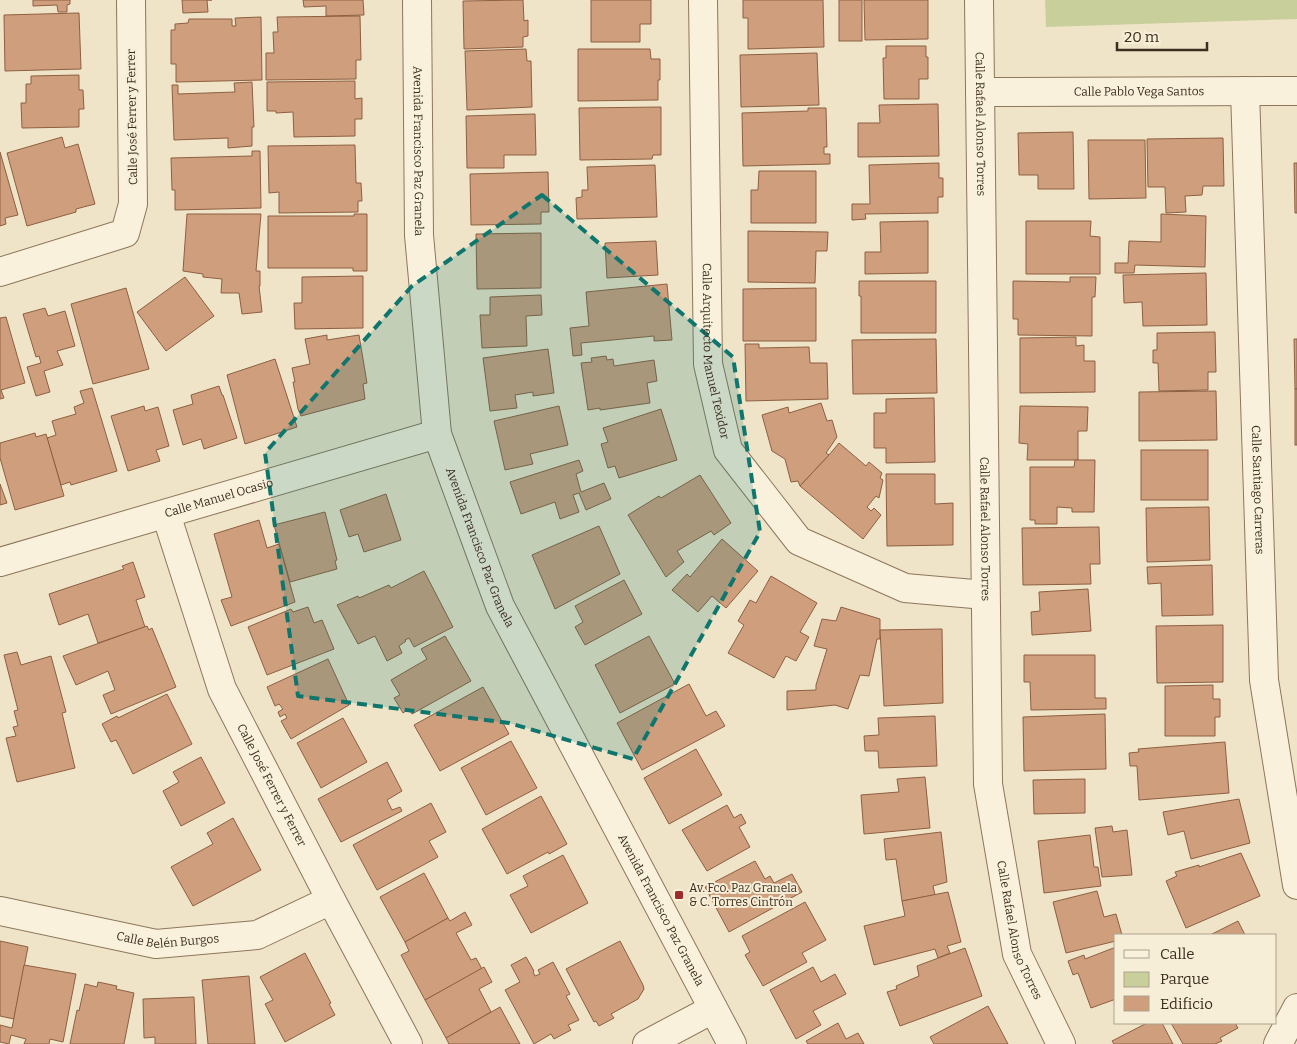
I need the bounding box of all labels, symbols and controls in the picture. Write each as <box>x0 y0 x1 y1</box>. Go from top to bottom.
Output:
scale bar <box>1117 20 1207 52</box>
text: 20 m <box>1124 28 1160 46</box>
street label: Calle José Ferrer y Ferrer <box>124 48 140 185</box>
street label: Calle Rafael Alonso Torres <box>973 52 988 197</box>
street label: Avenida Francisco Paz Granela <box>411 66 426 237</box>
street label: Calle Pablo Vega Santos <box>1074 84 1205 99</box>
street label: Calle Arquitecto Manuel Texidor <box>700 263 732 441</box>
street label: Calle Santiago Carreras <box>1249 425 1267 555</box>
street label: Calle Rafael Alonso Torres <box>977 457 993 602</box>
street label: Avenida Francisco Paz Granela <box>443 466 517 630</box>
street label: Calle Manuel Ocasio <box>163 475 275 520</box>
street label: Calle José Ferrer y Ferrer <box>234 721 310 850</box>
street label: Avenida Francisco Paz Granela <box>615 832 707 989</box>
street label: Calle Rafael Alonso Torres <box>994 859 1045 1002</box>
place label: Av. Fco. Paz Granela & C. Torres Cintrón <box>689 881 797 909</box>
marker: Av. Fco. Paz Granela & C. Torres Cintrón <box>673 889 685 901</box>
street label: Calle Belén Burgos <box>115 929 220 951</box>
legend <box>1114 934 1277 1024</box>
text: Calle <box>1160 945 1194 963</box>
text: Parque <box>1160 970 1209 988</box>
text: Edificio <box>1160 995 1213 1013</box>

